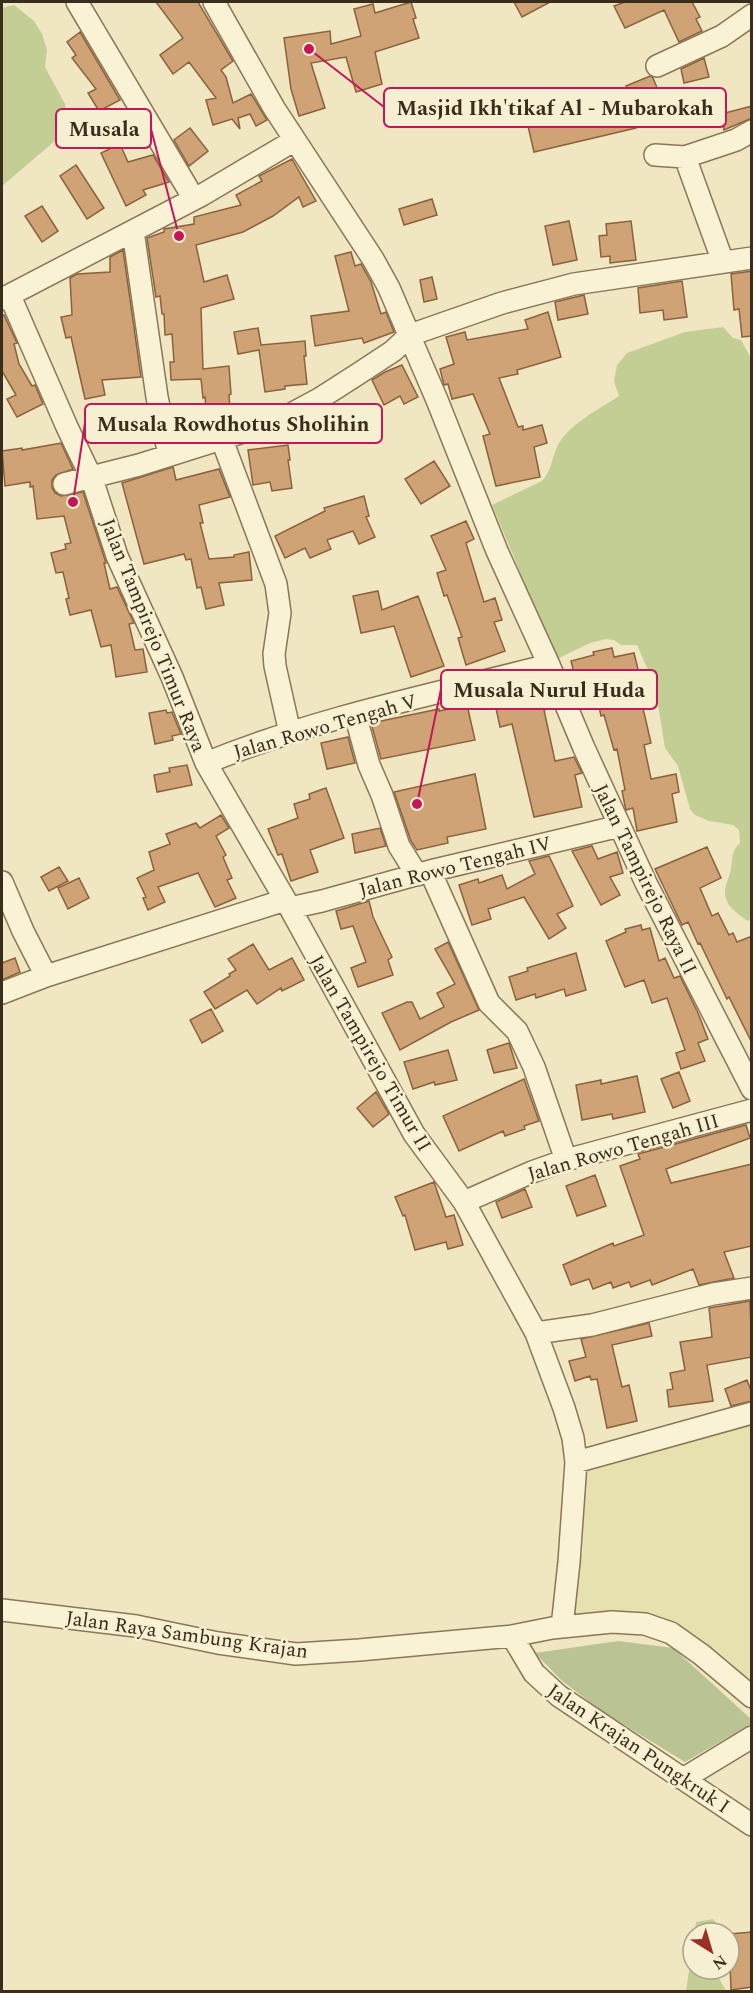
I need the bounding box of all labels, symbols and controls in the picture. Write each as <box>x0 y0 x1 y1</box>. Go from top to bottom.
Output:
callout: Masjid Ikh'tikaf Al - Mubarokah <box>384 88 726 127</box>
text: Masjid Ikh'tikaf Al - Mubarokah <box>396 93 714 125</box>
callout: Musala <box>56 109 151 148</box>
text: Musala <box>69 114 140 146</box>
callout: Musala Rowdhotus Sholihin <box>85 404 382 443</box>
text: Musala Rowdhotus Sholihin <box>97 409 369 441</box>
street label: Jalan Tampirejo Timur Raya <box>92 514 214 757</box>
callout: Musala Nurul Huda <box>441 670 657 709</box>
text: Musala Nurul Huda <box>453 675 645 707</box>
street label: Jalan Rowo Tengah V <box>230 686 421 768</box>
street label: Jalan Tampirejo Raya II <box>586 779 704 980</box>
street label: Jalan Rowo Tengah IV <box>356 828 555 905</box>
street label: Jalan Tampirejo Timur II <box>301 950 439 1157</box>
street label: Jalan Rowo Tengah III <box>524 1106 723 1190</box>
street label: Jalan Raya Sambung Krajan <box>64 1603 310 1667</box>
street label: Jalan Krajan Pungkruk I <box>541 1676 736 1821</box>
north arrow <box>681 1921 741 1981</box>
text: N <box>707 1949 732 1976</box>

